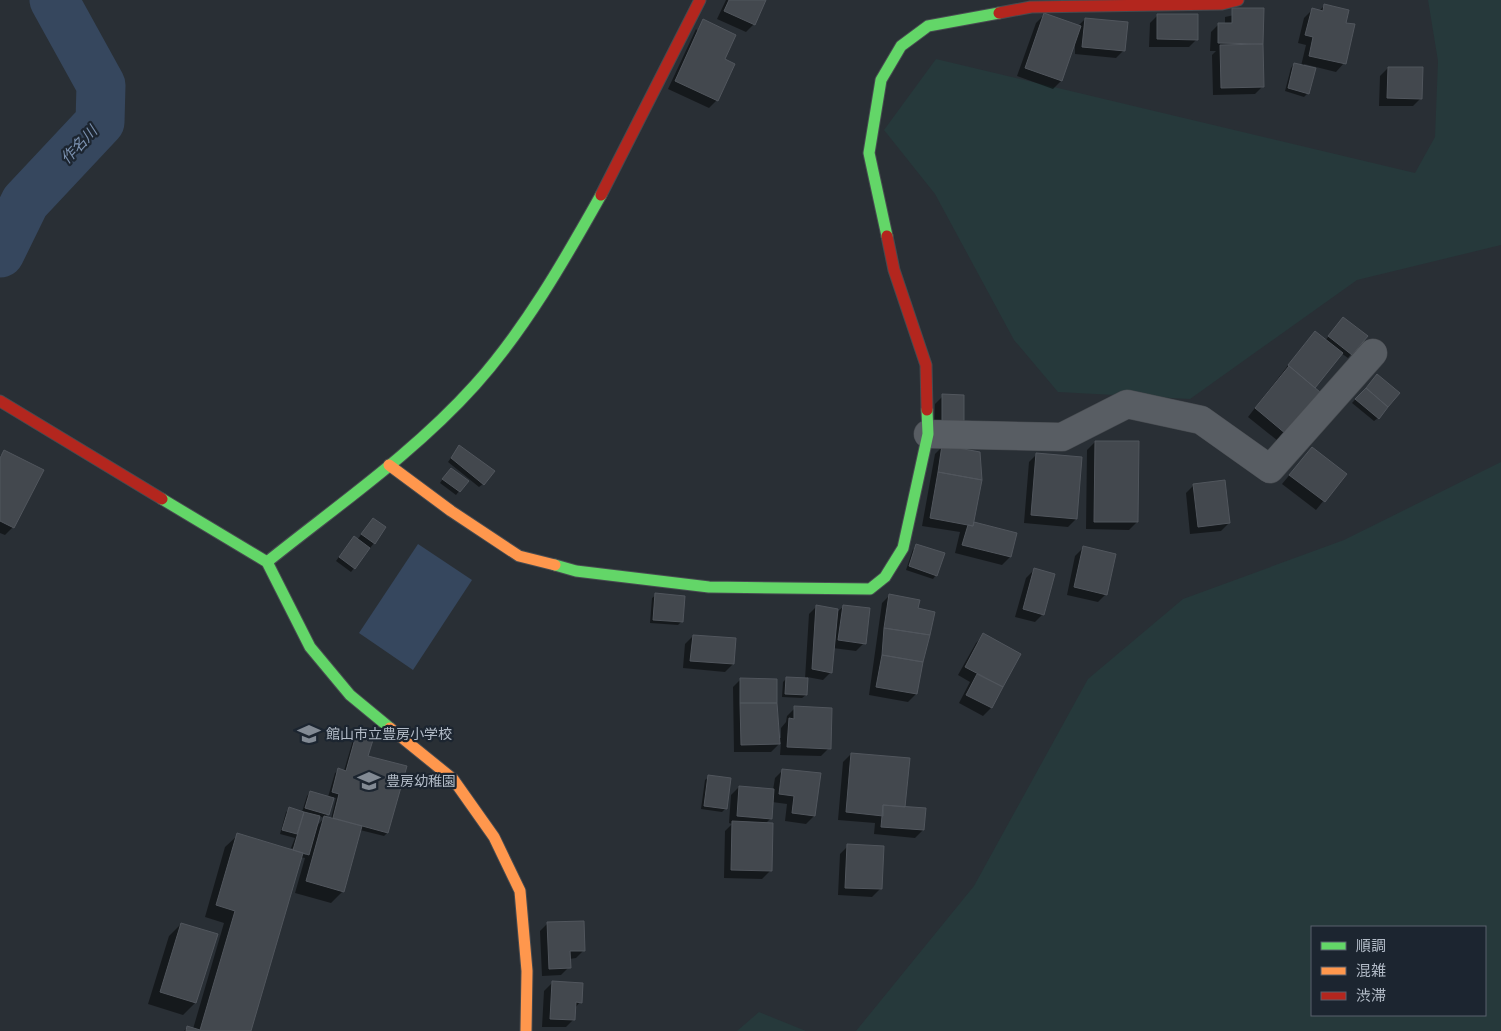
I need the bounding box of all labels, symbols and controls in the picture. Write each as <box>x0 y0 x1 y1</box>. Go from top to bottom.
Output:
water label: 作名川 <box>56 120 103 168</box>
school or university icon: 館山市立豊房小学校 <box>296 721 322 747</box>
place label: 館山市立豊房小学校 <box>326 725 452 744</box>
school or university icon: 豊房幼稚園 <box>356 768 382 794</box>
place label: 豊房幼稚園 <box>386 772 456 791</box>
legend <box>1311 926 1486 1016</box>
text: 順調 <box>1356 936 1386 956</box>
text: 混雑 <box>1356 961 1386 981</box>
text: 渋滞 <box>1356 986 1386 1006</box>

